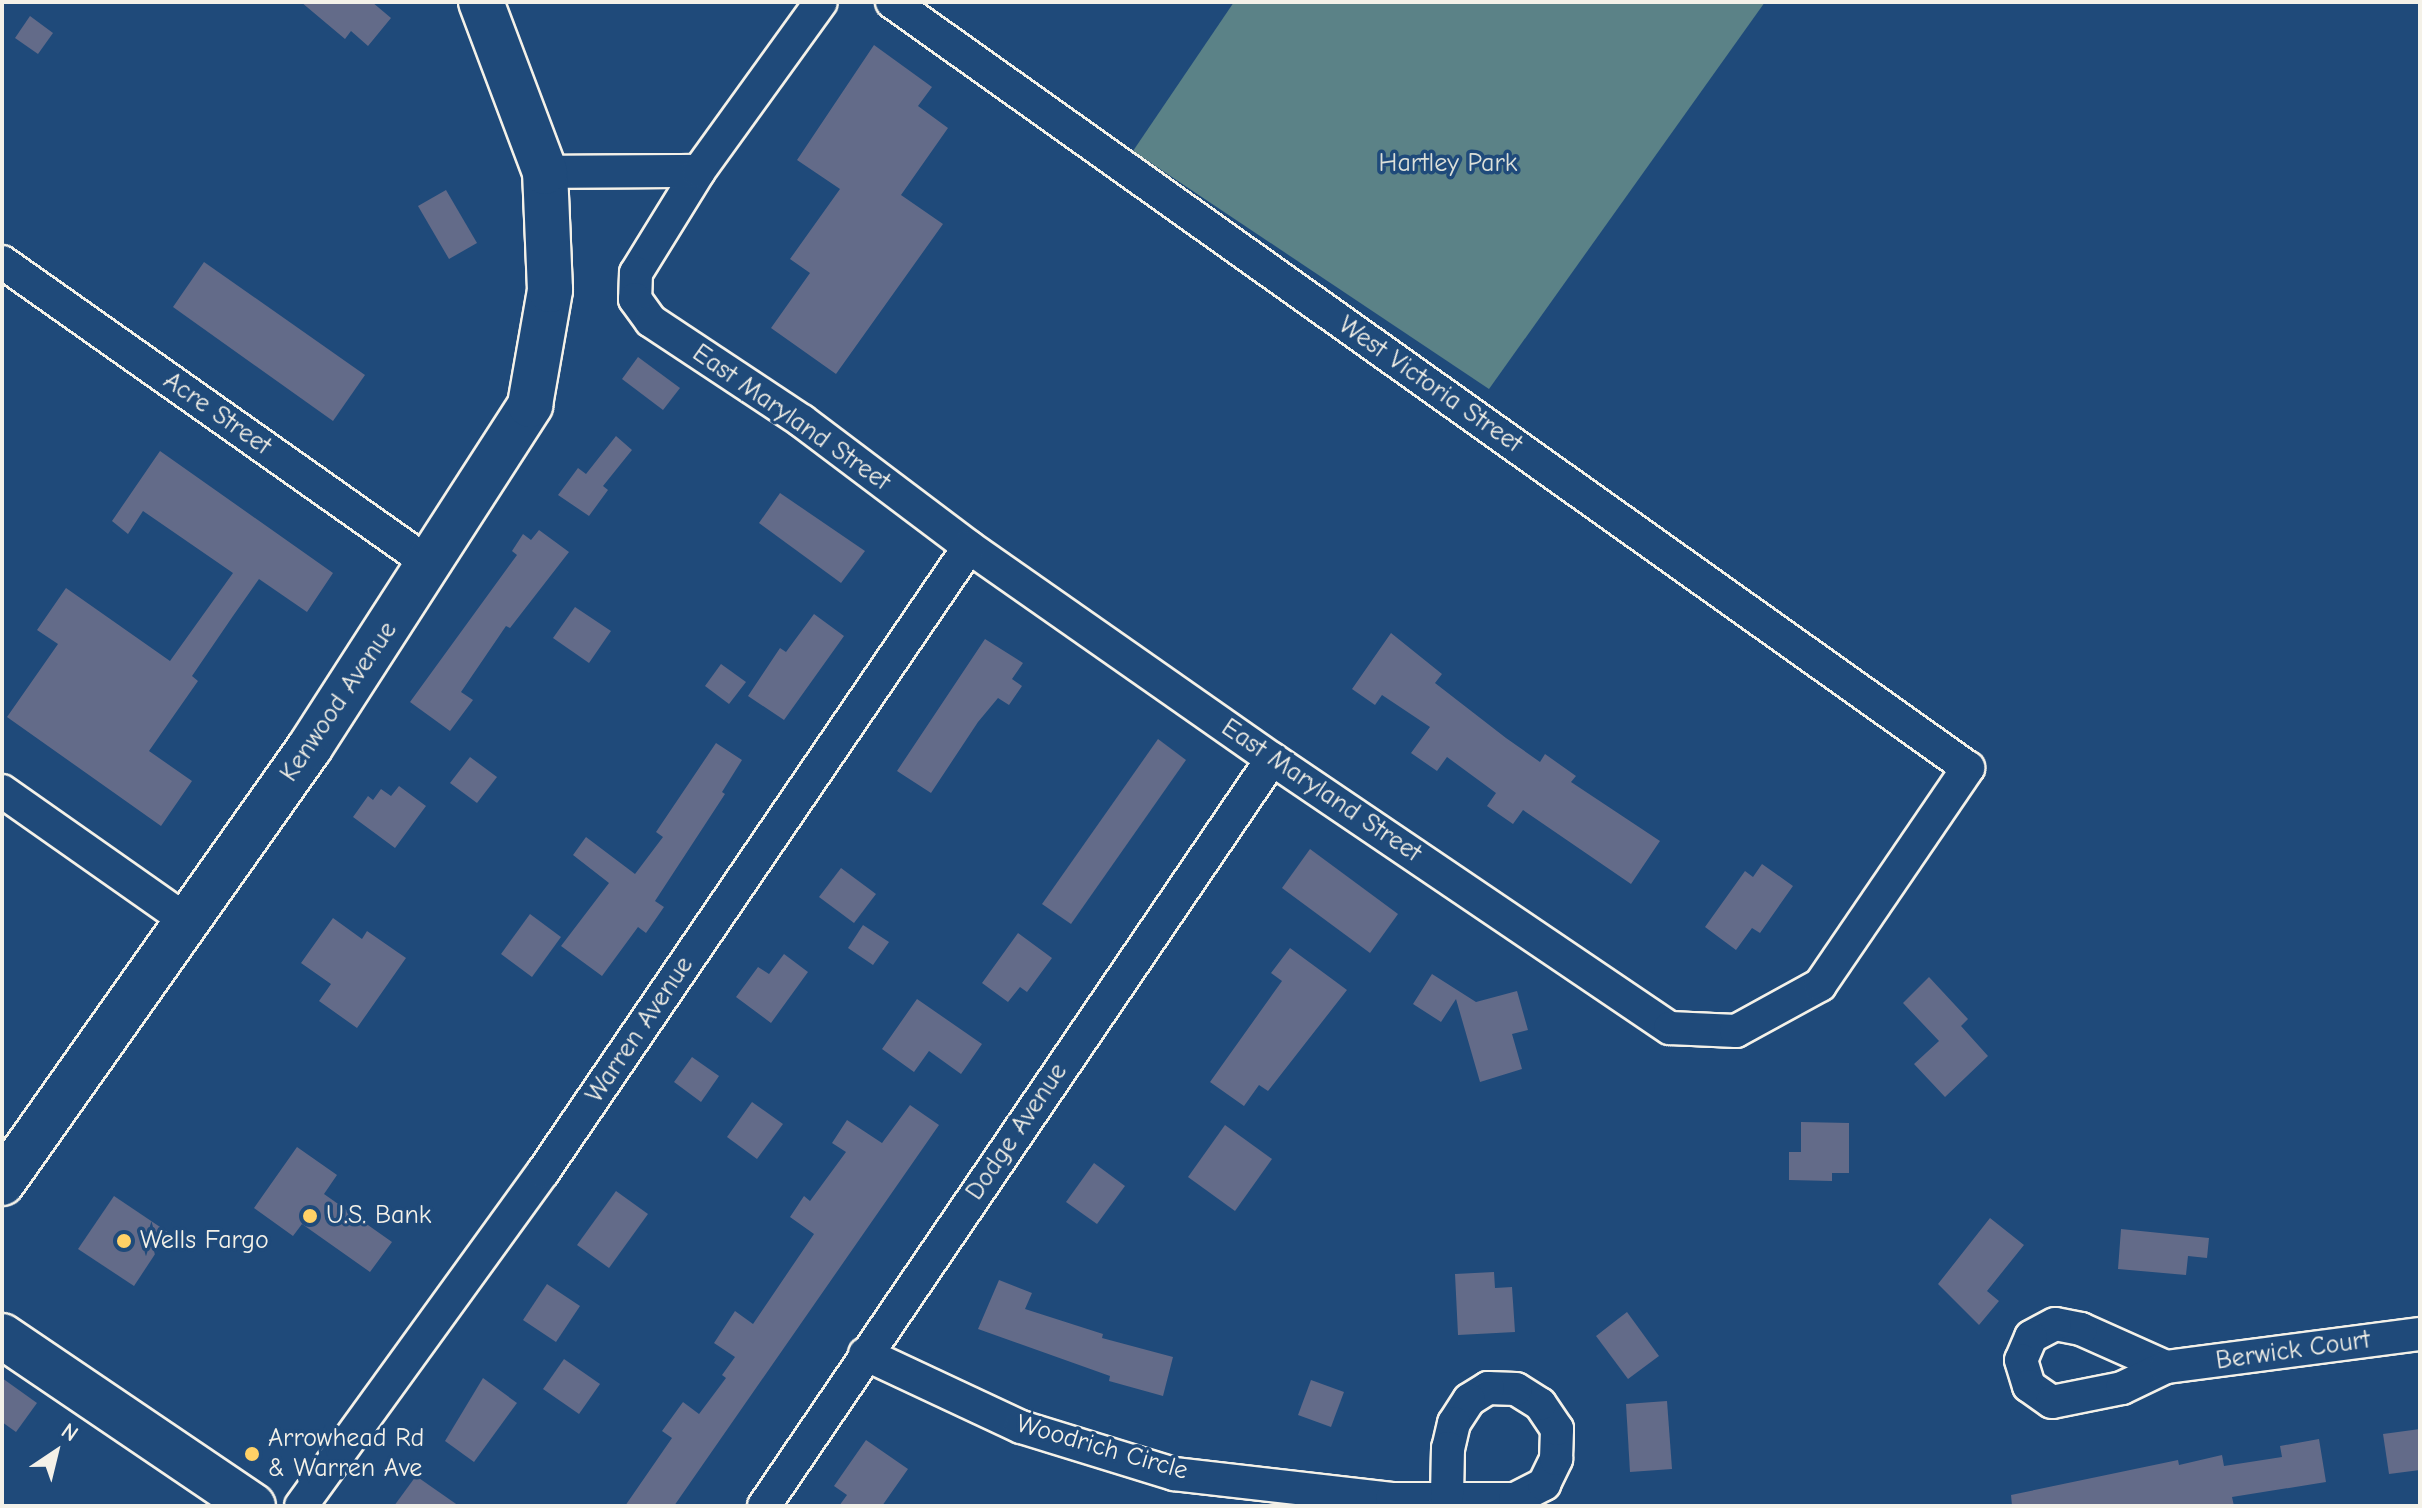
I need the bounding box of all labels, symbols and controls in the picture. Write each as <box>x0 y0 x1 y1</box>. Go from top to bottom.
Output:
park label: Hartley Park <box>1379 148 1517 180</box>
street label: West Victoria Street <box>1332 310 1528 460</box>
street label: East Maryland Street <box>686 338 896 498</box>
street label: Acre Street <box>157 366 277 462</box>
street label: Kenwood Avenue <box>274 616 404 788</box>
street label: East Maryland Street <box>1215 713 1427 869</box>
street label: Warren Avenue <box>580 951 700 1109</box>
street label: Dodge Avenue <box>960 1058 1074 1206</box>
place label: U.S. Bank <box>326 1200 431 1232</box>
marker: U.S. Bank <box>301 1207 319 1225</box>
place label: Wells Fargo <box>140 1225 269 1257</box>
marker: Wells Fargo <box>115 1232 133 1250</box>
street label: Berwick Court <box>2214 1325 2372 1377</box>
street label: Woodrich Circle <box>1013 1409 1191 1487</box>
north arrow <box>16 1412 96 1492</box>
text: N <box>56 1418 83 1447</box>
place label: Arrowhead Rd & Warren Ave <box>268 1423 424 1484</box>
marker: Arrowhead Rd & Warren Ave <box>243 1445 261 1463</box>

